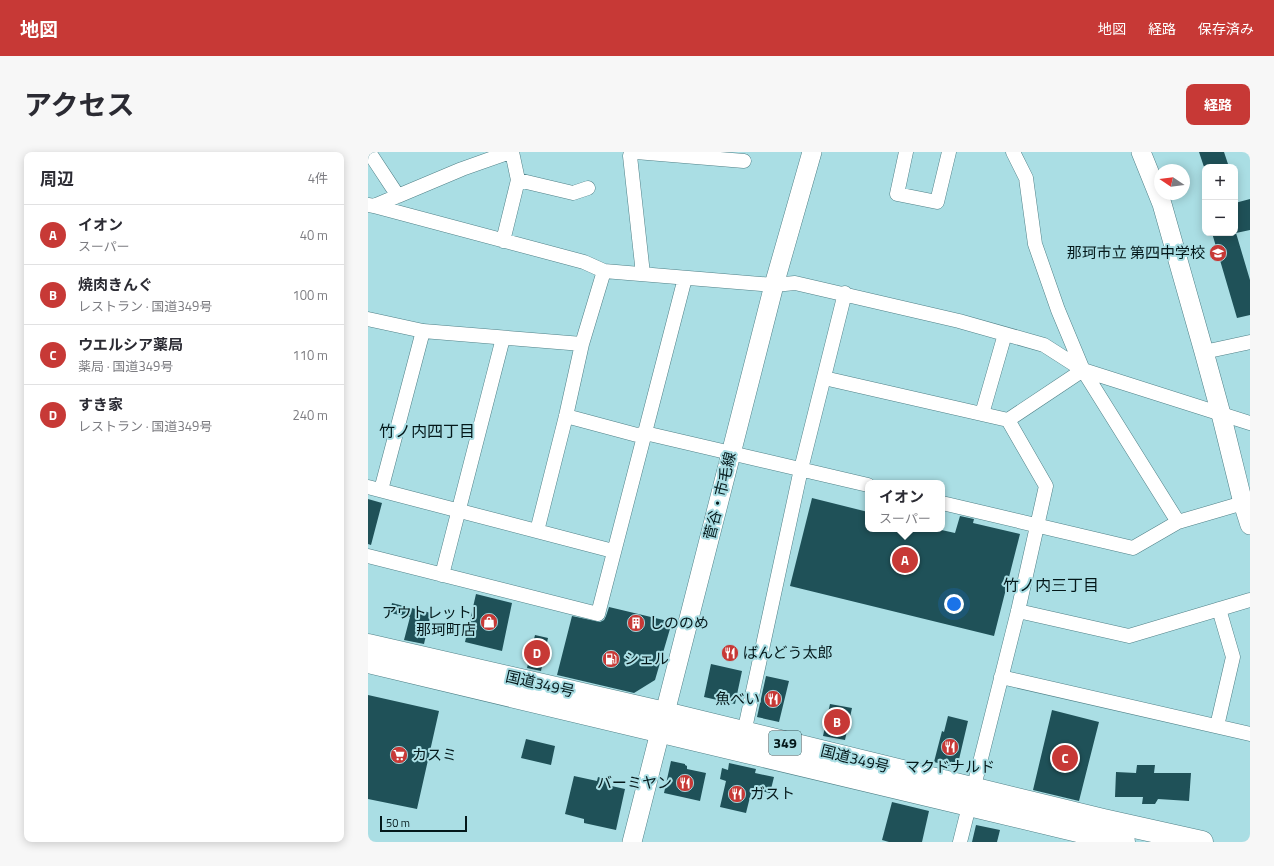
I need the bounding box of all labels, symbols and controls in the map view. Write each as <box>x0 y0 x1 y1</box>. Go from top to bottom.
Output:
text: 地図 <box>20 14 58 43</box>
text: 地図 <box>1098 18 1126 39</box>
text: 経路 <box>1148 18 1176 39</box>
text: 保存済み <box>1198 18 1254 39</box>
text: アクセス <box>24 83 135 126</box>
button: 経路 <box>1186 84 1250 125</box>
north arrow <box>1154 164 1190 200</box>
map controls <box>1202 164 1238 236</box>
button: + <box>1202 164 1238 200</box>
text: 周辺 <box>40 166 74 192</box>
text: 4件 <box>308 168 328 188</box>
button: − <box>1202 200 1238 236</box>
text: イオン <box>78 213 123 236</box>
text: A <box>49 225 57 245</box>
text: 40 m <box>300 225 328 245</box>
text: スーパー <box>78 236 130 256</box>
place label: 那珂市立 第四中学校 <box>1067 241 1205 264</box>
school or university icon: 那珂市立 第四中学校 <box>1208 243 1228 263</box>
text: 焼肉きんぐ <box>78 273 153 296</box>
text: B <box>49 285 57 305</box>
text: 100 m <box>292 285 328 305</box>
text: レストラン · 国道349号 <box>78 296 212 316</box>
text: ウエルシア薬局 <box>78 333 183 356</box>
text: C <box>49 345 57 365</box>
text: 110 m <box>292 345 328 365</box>
text: 薬局 · 国道349号 <box>78 356 173 376</box>
text: すき家 <box>78 393 123 416</box>
text: D <box>49 405 57 425</box>
text: 240 m <box>292 405 328 425</box>
text: レストラン · 国道349号 <box>78 416 212 436</box>
district label: 竹ノ内四丁目 <box>379 419 475 443</box>
street label: 菅谷・市毛線 <box>697 449 742 542</box>
popup <box>865 480 945 532</box>
text: イオン <box>879 485 924 508</box>
text: スーパー <box>879 508 931 528</box>
pin: A <box>892 545 918 575</box>
district label: 竹ノ内三丁目 <box>1003 573 1099 597</box>
your location <box>944 594 964 614</box>
place label: アウトレットJ 那珂町店 <box>382 601 476 641</box>
place label: しののめ <box>649 611 709 634</box>
shop icon: アウトレットJ 那珂町店 <box>479 612 499 632</box>
building icon: しののめ <box>626 613 646 633</box>
pin: D <box>524 638 550 668</box>
place label: ばんどう太郎 <box>743 641 833 664</box>
restaurant icon: ばんどう太郎 <box>720 643 740 663</box>
place label: シェル <box>624 647 669 670</box>
fuel station icon: シェル <box>601 649 621 669</box>
street label: 国道349号 <box>503 664 577 703</box>
place label: 魚べい <box>715 687 760 710</box>
restaurant icon: 魚べい <box>763 689 783 709</box>
pin: B <box>824 707 850 737</box>
road number: 349 <box>769 731 801 755</box>
restaurant icon: マクドナルド <box>940 737 960 757</box>
street label: 国道349号 <box>818 739 892 778</box>
place label: カスミ <box>412 743 457 766</box>
pin: C <box>1052 743 1078 773</box>
supermarket icon: カスミ <box>389 745 409 765</box>
place label: マクドナルド <box>905 755 995 778</box>
place label: バーミヤン <box>597 771 672 794</box>
restaurant icon: バーミヤン <box>675 773 695 793</box>
place label: ガスト <box>750 782 795 805</box>
restaurant icon: ガスト <box>727 784 747 804</box>
scale bar <box>380 814 467 833</box>
text: 50 m <box>386 815 410 831</box>

